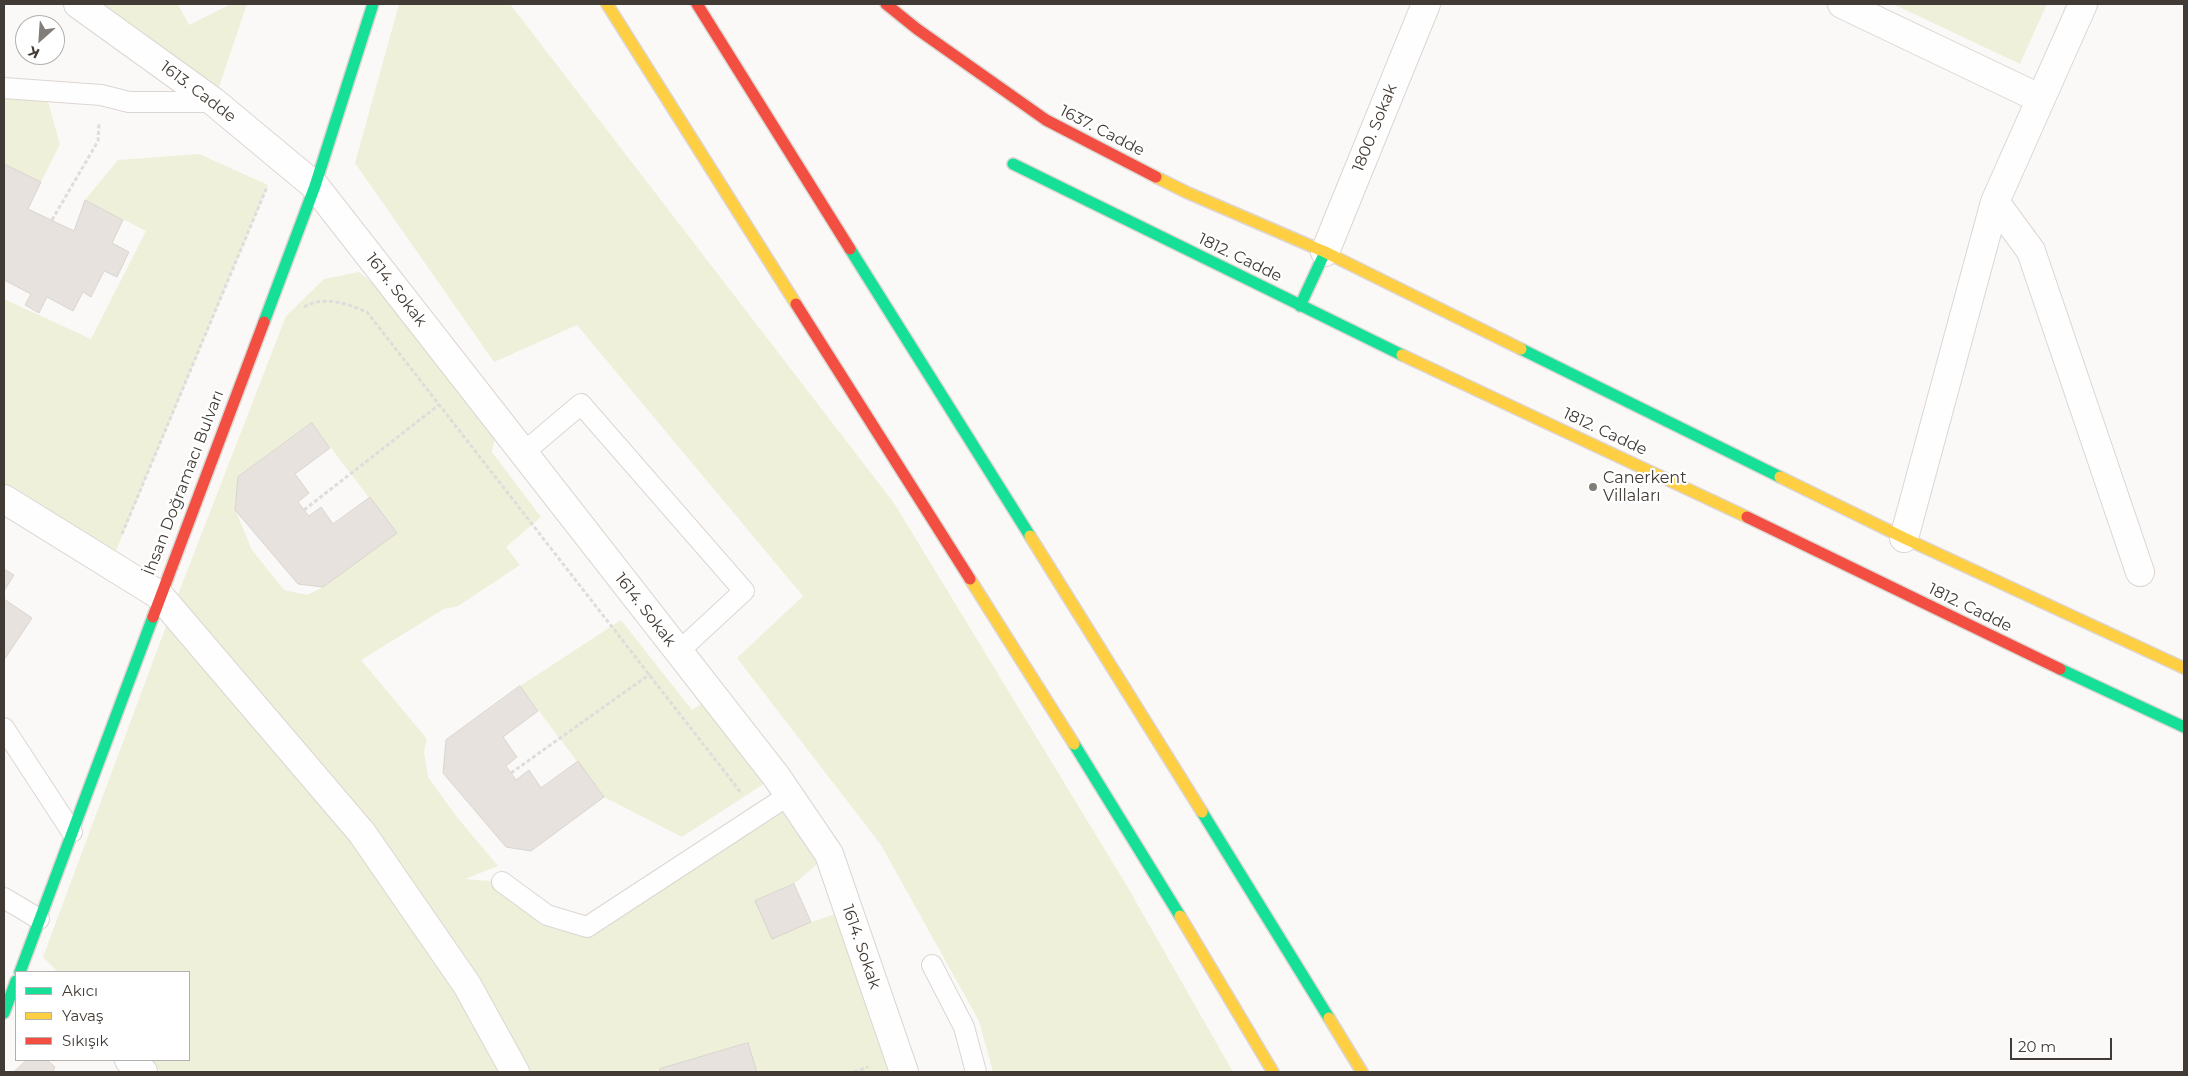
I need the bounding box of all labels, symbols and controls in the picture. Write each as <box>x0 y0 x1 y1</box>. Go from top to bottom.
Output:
north arrow <box>15 15 65 65</box>
text: K <box>25 42 42 63</box>
street label: 1613. Cadde <box>156 57 240 127</box>
street label: 1800. Sokak <box>1349 81 1401 175</box>
street label: 1637. Cadde <box>1056 101 1148 161</box>
street label: 1812. Cadde <box>1195 230 1285 286</box>
street label: 1614. Sokak <box>361 249 431 331</box>
street label: İhsan Doğramacı Bulvarı <box>140 388 228 578</box>
street label: 1812. Cadde <box>1560 404 1650 460</box>
place label: Canerkent Villaları <box>1603 468 1687 506</box>
marker: Canerkent Villaları <box>1587 481 1599 493</box>
street label: 1614. Sokak <box>610 569 680 651</box>
street label: 1812. Cadde <box>1925 580 2015 636</box>
street label: 1614. Sokak <box>838 902 884 992</box>
legend <box>15 971 190 1061</box>
text: Akıcı <box>62 981 98 1000</box>
text: Yavaş <box>62 1006 103 1025</box>
scale bar <box>2013 1028 2116 1060</box>
text: Sıkışık <box>62 1031 108 1050</box>
text: 20 m <box>2018 1037 2056 1056</box>

